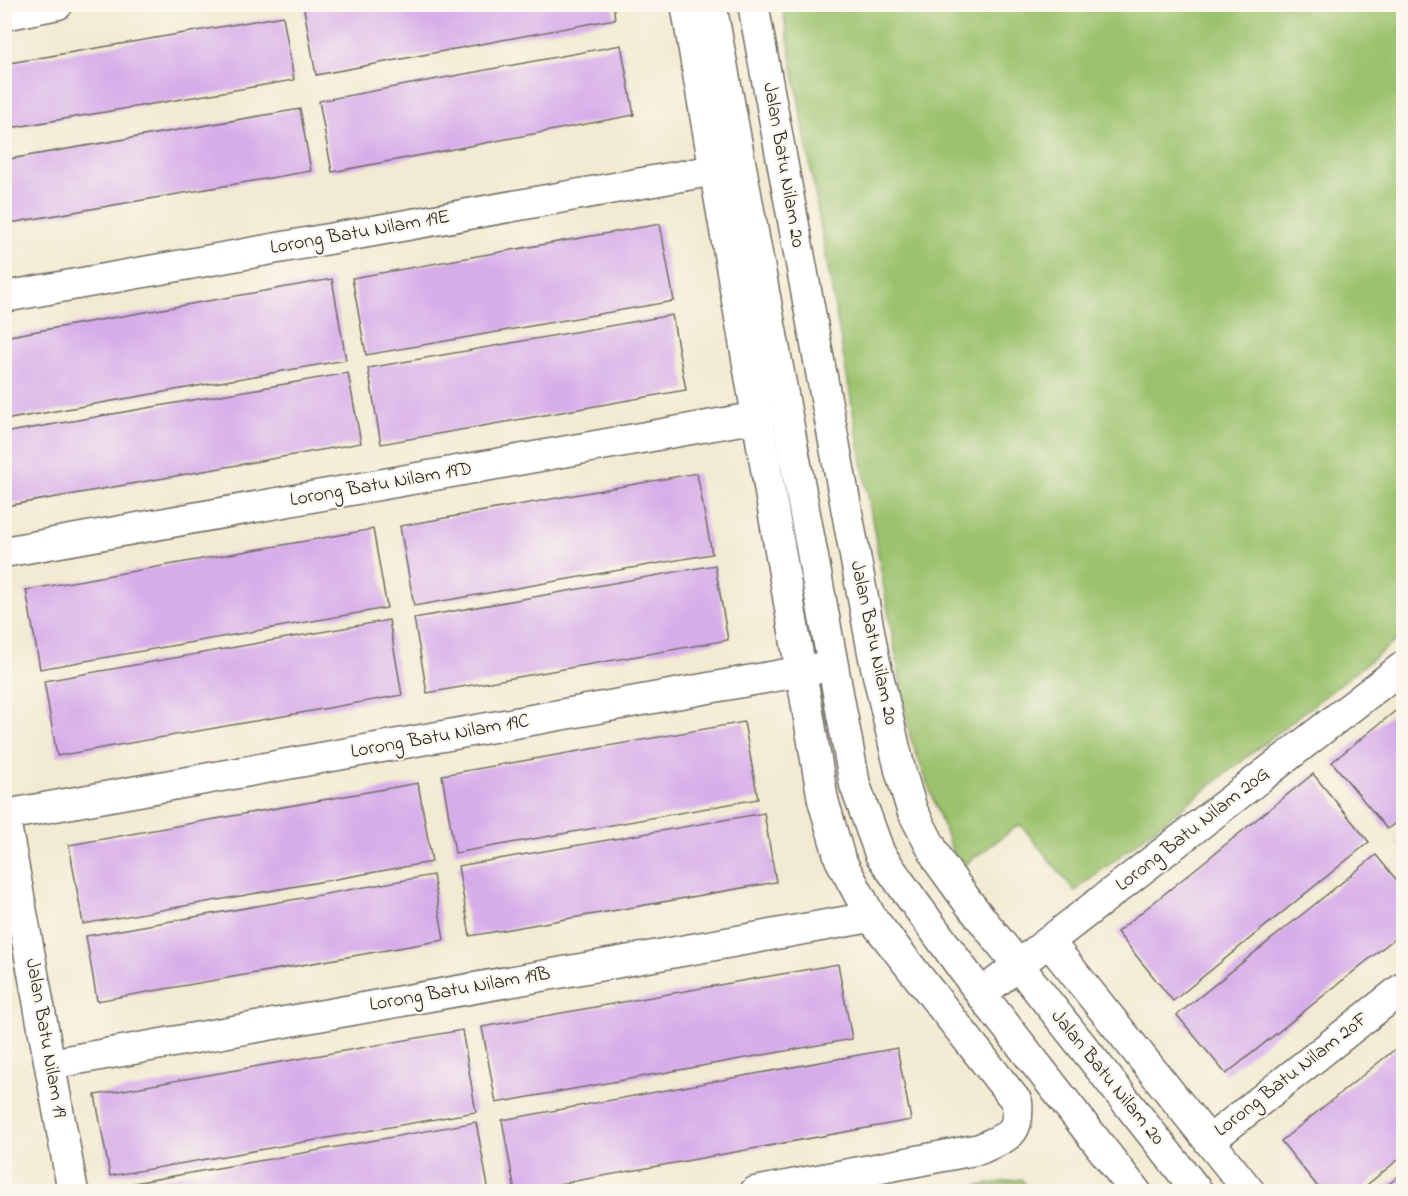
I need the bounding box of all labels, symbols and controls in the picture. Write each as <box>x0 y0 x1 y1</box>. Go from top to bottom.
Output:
street label: Jalan Batu Nilam 20 <box>754 80 812 250</box>
street label: Lorong Batu Nilam 19E <box>268 203 452 264</box>
street label: Lorong Batu Nilam 19D <box>288 455 475 516</box>
street label: Jalan Batu Nilam 20 <box>841 558 905 728</box>
street label: Lorong Batu Nilam 19C <box>348 707 532 768</box>
street label: Lorong Batu Nilam 20G <box>1110 761 1277 900</box>
street label: Jalan Batu Nilam 19 <box>17 956 73 1120</box>
street label: Lorong Batu Nilam 19B <box>367 960 553 1021</box>
street label: Jalan Batu Nilam 20 <box>1043 1004 1171 1152</box>
street label: Lorong Batu Nilam 20F <box>1209 1005 1376 1145</box>

